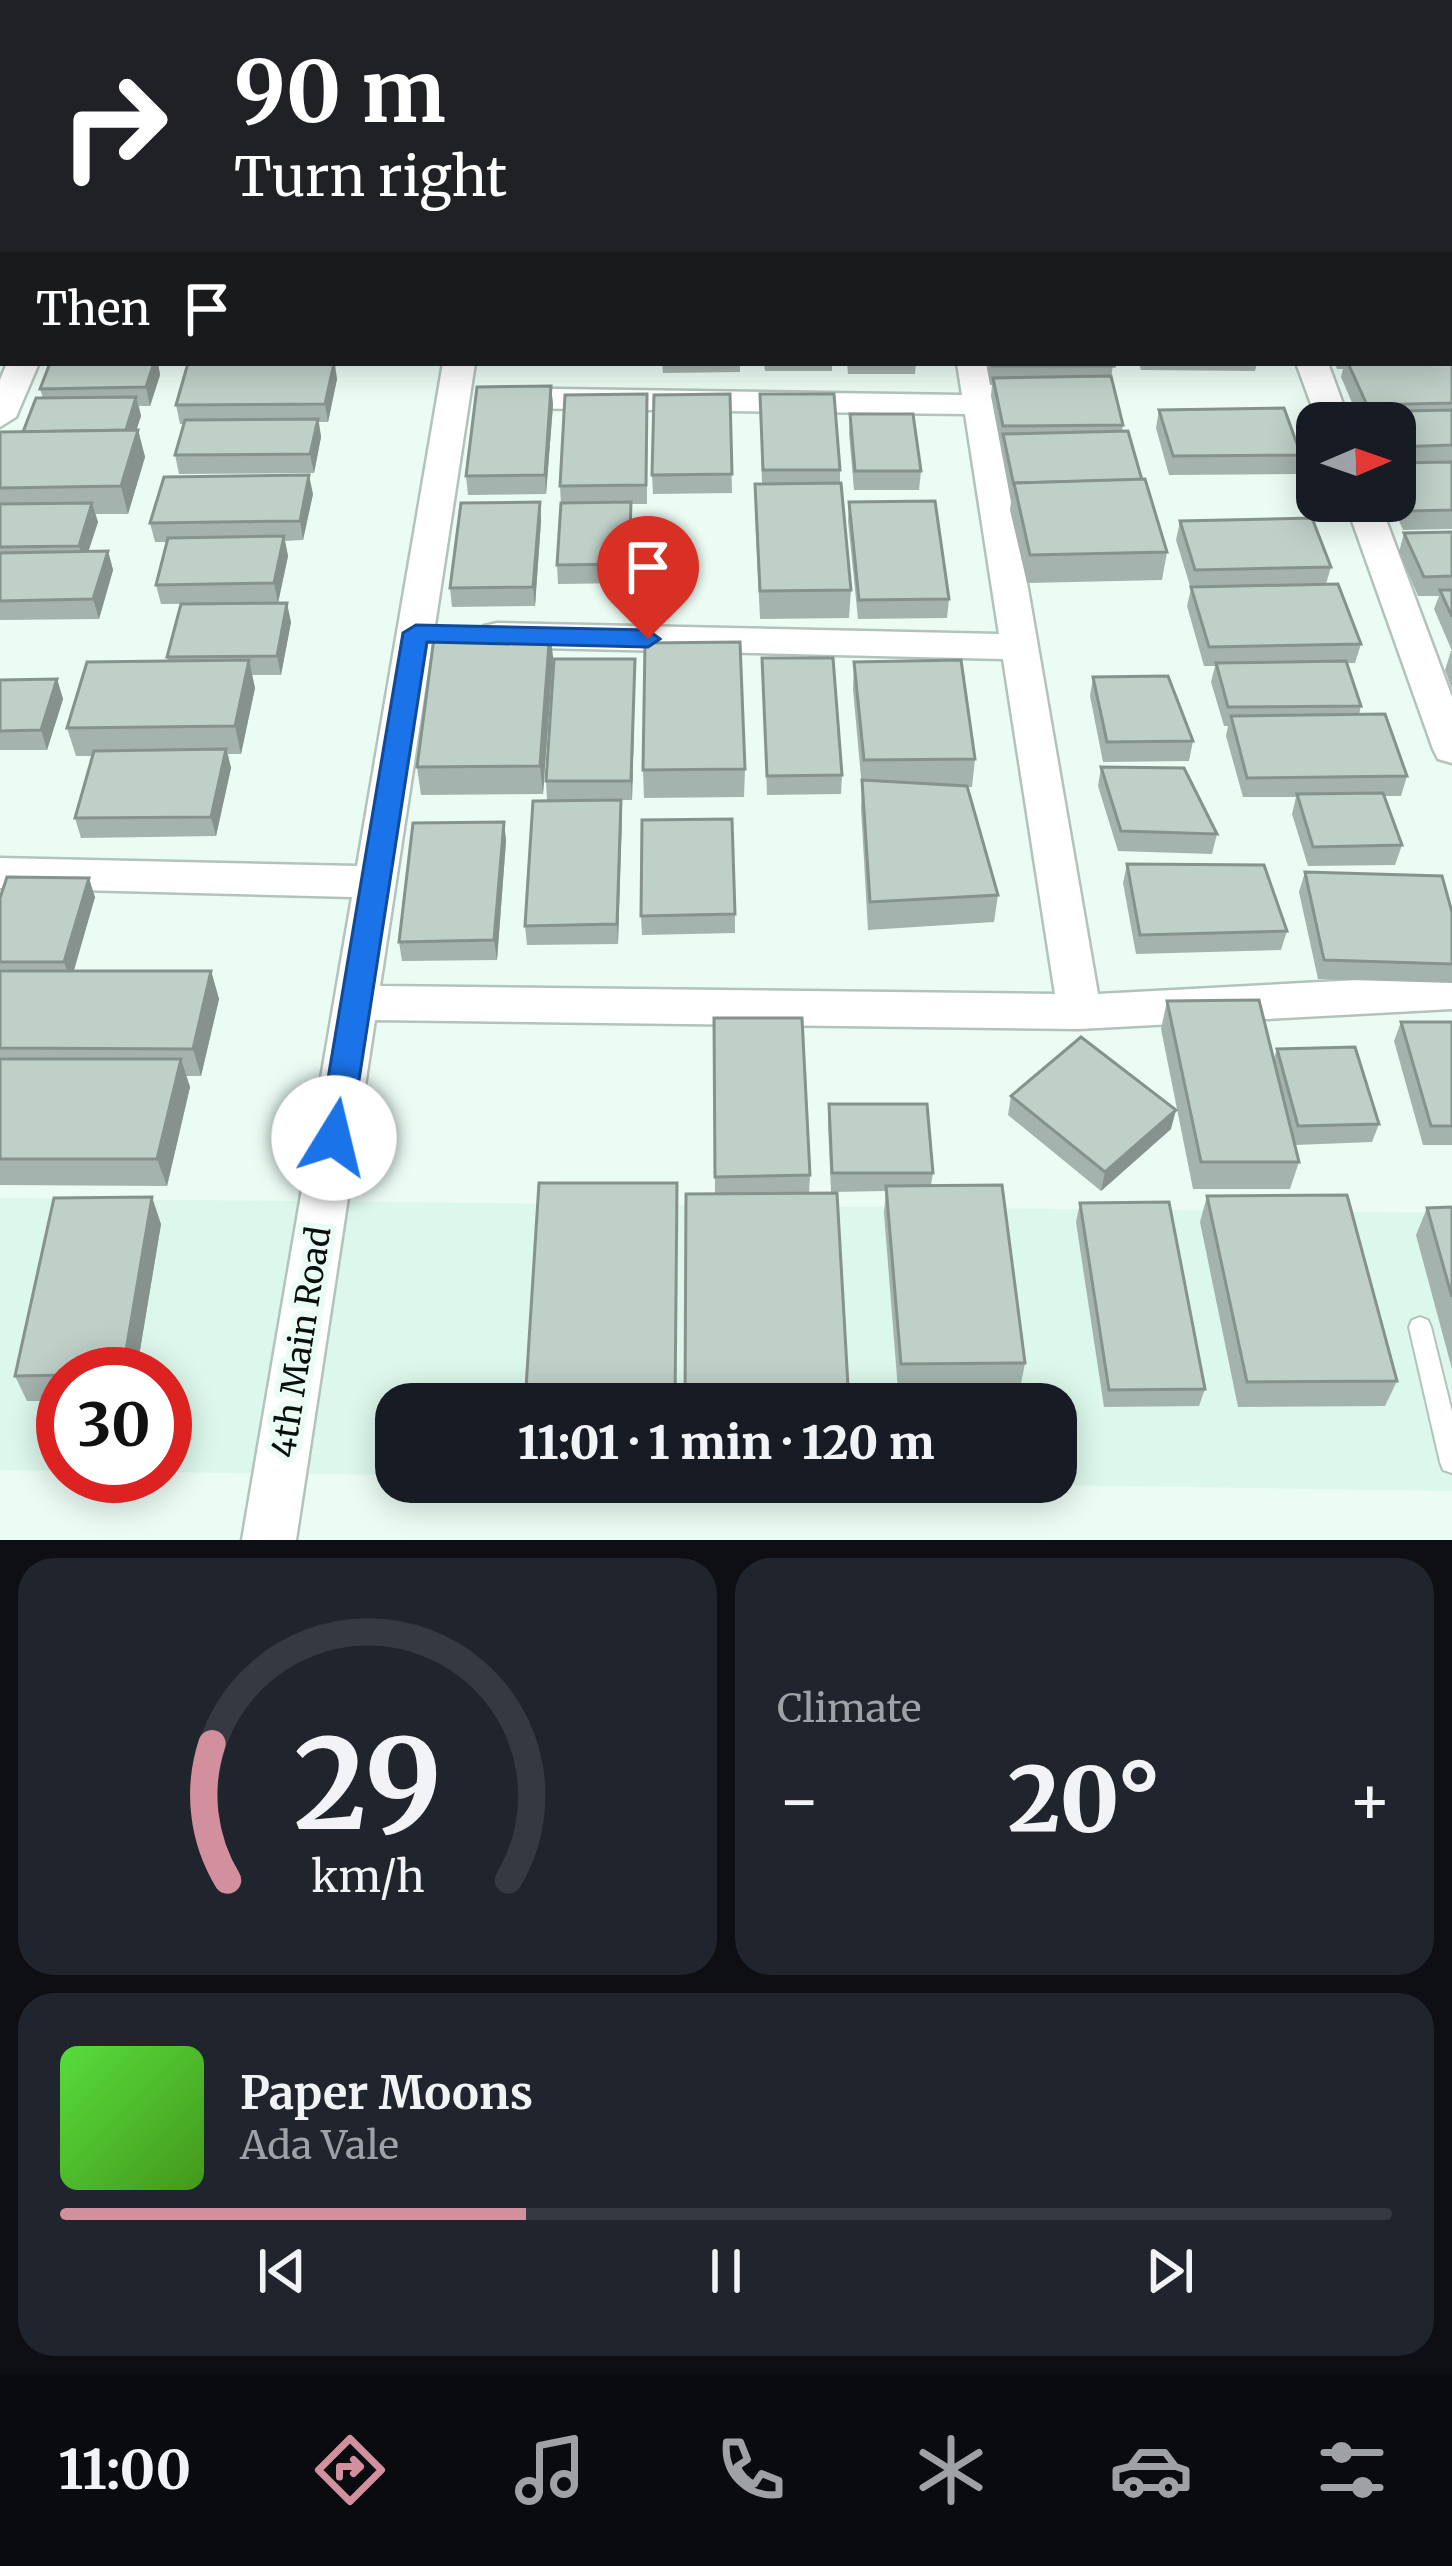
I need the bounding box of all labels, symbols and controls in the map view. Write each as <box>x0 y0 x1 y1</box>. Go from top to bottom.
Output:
text: 90 m <box>234 39 446 145</box>
icon: right <box>36 48 192 204</box>
text: Turn right <box>234 143 507 211</box>
icon: arrive <box>174 276 240 342</box>
text: Then <box>36 281 150 337</box>
north arrow <box>1296 402 1416 522</box>
map controls <box>1296 402 1416 522</box>
pin <box>597 516 699 639</box>
icon: arrive <box>615 534 681 600</box>
position arrow <box>271 1075 397 1201</box>
street label: 4th Main Road <box>263 1224 339 1460</box>
speed limit sign: 30 <box>36 1347 192 1503</box>
text: 11:01 · 1 min · 120 m <box>518 1415 934 1471</box>
text: Climate <box>777 1684 921 1733</box>
text: 29 <box>293 1706 442 1863</box>
text: 20° <box>1008 1743 1161 1857</box>
text: − <box>777 1759 821 1842</box>
text: + <box>1348 1759 1392 1842</box>
text: km/h <box>311 1849 424 1903</box>
text: Paper Moons <box>240 2065 533 2121</box>
text: Ada Vale <box>240 2121 399 2170</box>
icon: previous <box>249 2238 315 2304</box>
icon: pause <box>693 2238 759 2304</box>
icon: next <box>1137 2238 1203 2304</box>
icon: directions <box>308 2428 392 2512</box>
icon: music <box>508 2428 592 2512</box>
icon: phone <box>709 2428 793 2512</box>
icon: climate <box>909 2428 993 2512</box>
icon: car <box>1109 2428 1193 2512</box>
icon: filters <box>1310 2428 1394 2512</box>
text: 11:00 <box>58 2436 191 2504</box>

